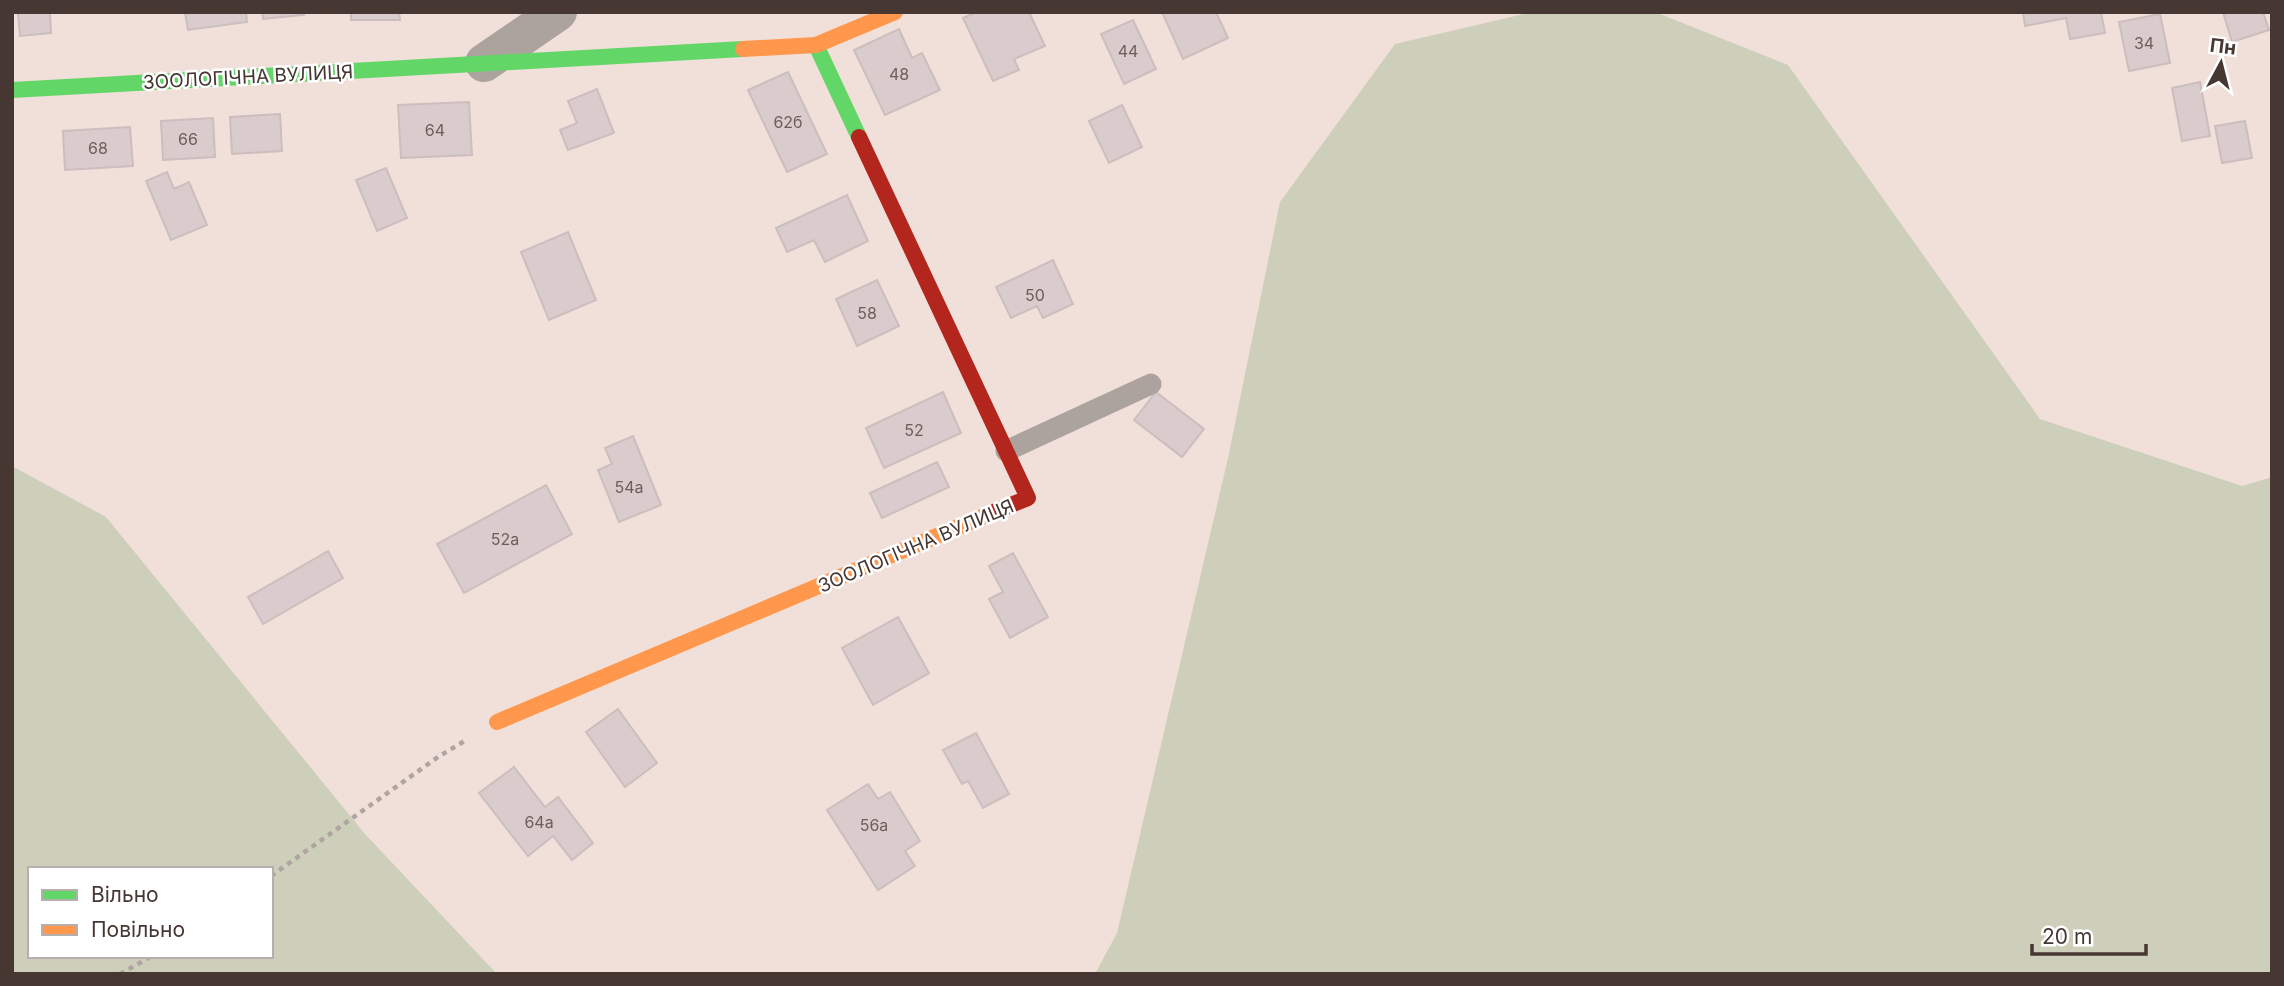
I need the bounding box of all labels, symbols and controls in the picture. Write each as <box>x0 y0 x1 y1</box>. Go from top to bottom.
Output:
north arrow <box>2186 28 2256 98</box>
house number: 34 <box>2134 33 2154 53</box>
text: Пн <box>2209 34 2237 60</box>
house number: 44 <box>1118 41 1138 61</box>
street label: ЗООЛОГІЧНА ВУЛИЦЯ <box>142 60 354 94</box>
house number: 48 <box>889 64 909 84</box>
house number: 62б <box>773 112 803 132</box>
house number: 64 <box>425 120 445 140</box>
house number: 66 <box>178 129 198 149</box>
house number: 68 <box>88 138 108 158</box>
house number: 50 <box>1025 285 1045 305</box>
house number: 58 <box>857 303 877 323</box>
house number: 52 <box>904 420 924 440</box>
house number: 54а <box>614 477 644 497</box>
street label: ЗООЛОГІЧНА ВУЛИЦЯ <box>815 494 1017 598</box>
house number: 52а <box>491 529 519 549</box>
house number: 64а <box>524 812 554 832</box>
house number: 56а <box>860 815 888 835</box>
legend <box>28 867 273 958</box>
text: Вільно <box>91 882 159 907</box>
scale bar <box>2032 912 2146 956</box>
text: Повільно <box>91 917 185 942</box>
text: 20 m <box>2042 924 2092 949</box>

